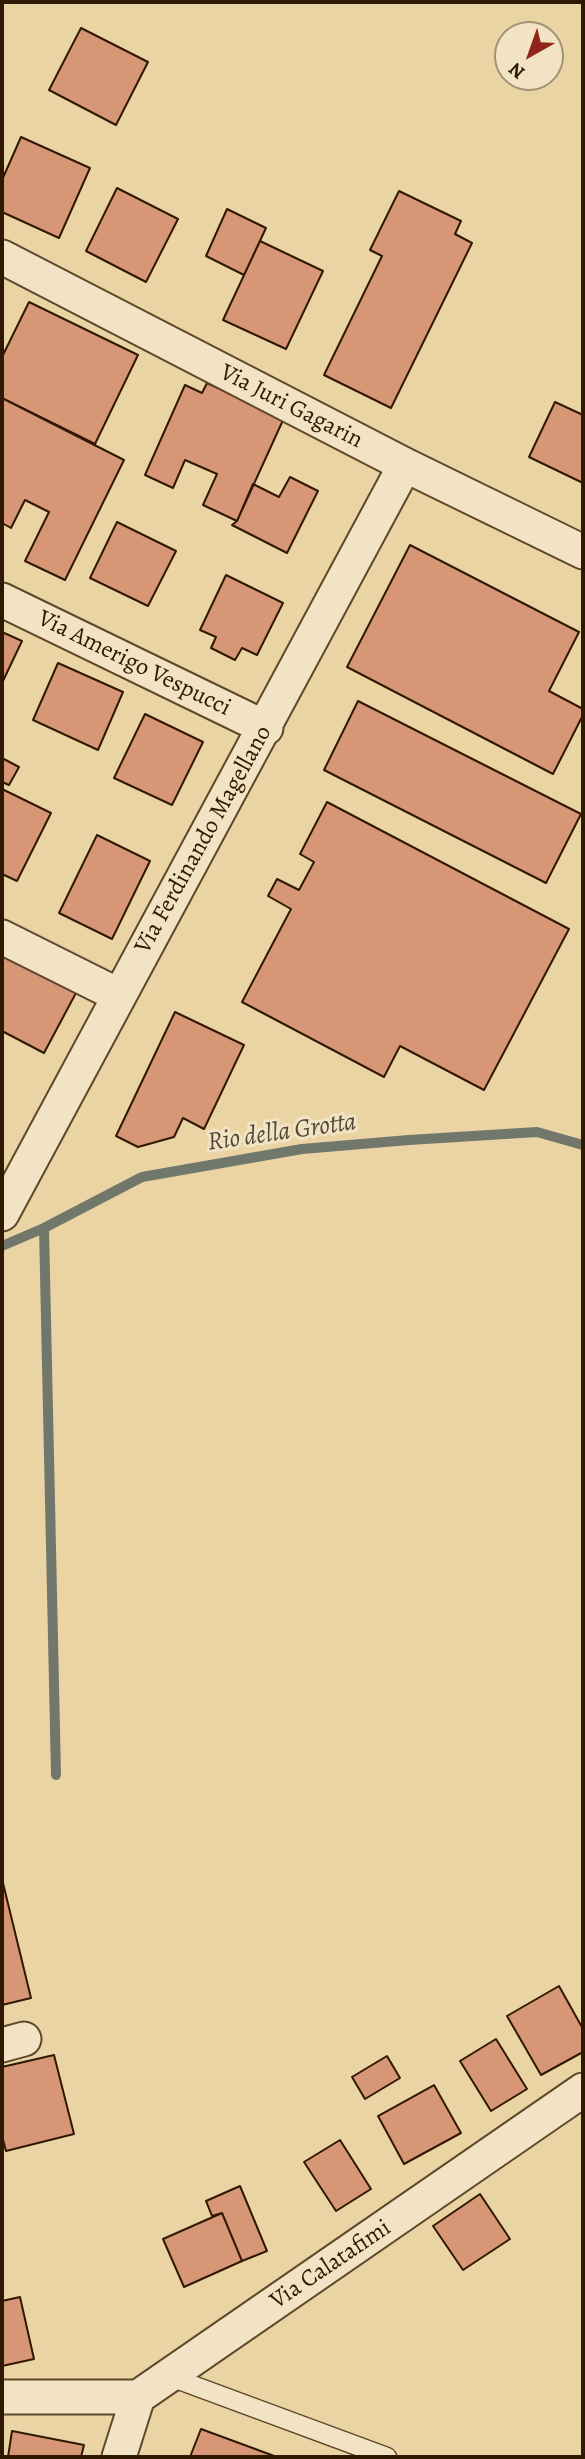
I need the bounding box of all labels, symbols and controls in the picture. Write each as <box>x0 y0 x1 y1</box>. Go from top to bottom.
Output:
north arrow <box>494 21 564 91</box>
text: N <box>503 56 530 85</box>
street label: Via Juri Gagarin <box>215 359 367 455</box>
street label: Via Amerigo Vespucci <box>33 605 235 723</box>
street label: Via Ferdinando Magellano <box>129 721 279 959</box>
water label: Rio della Grotta <box>206 1107 358 1159</box>
street label: Via Calatafimi <box>265 2214 397 2316</box>

